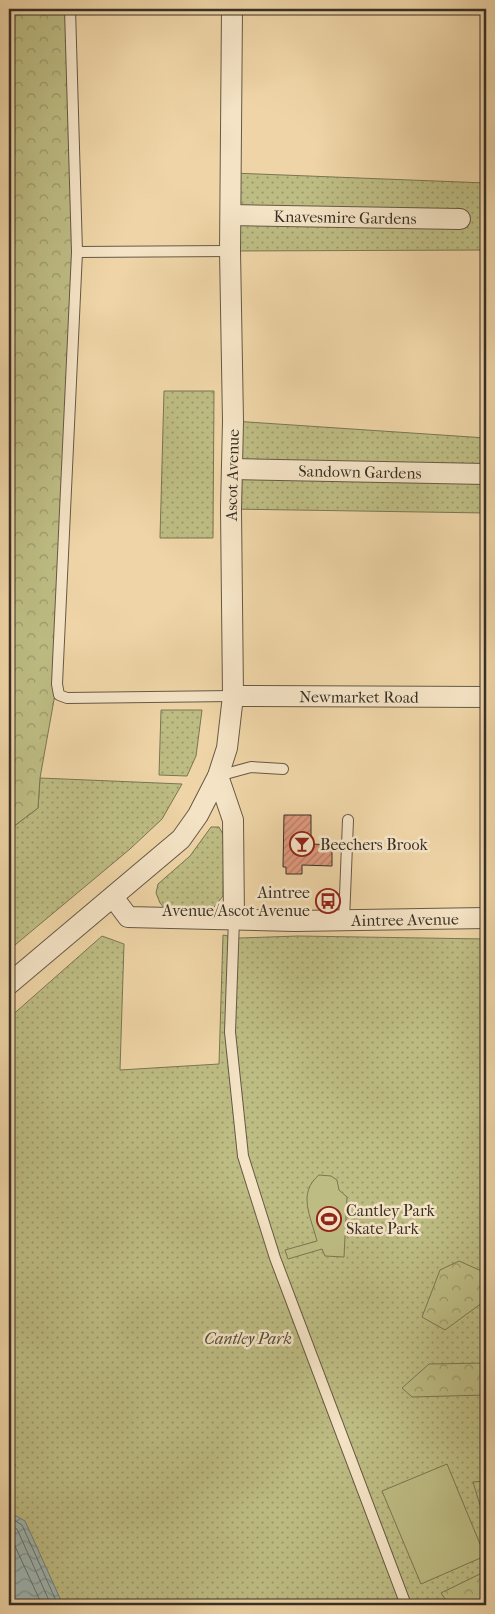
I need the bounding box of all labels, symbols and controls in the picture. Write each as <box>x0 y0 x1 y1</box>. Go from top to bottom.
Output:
street label: Knavesmire Gardens <box>273 207 417 228</box>
street label: Ascot Avenue <box>222 429 243 522</box>
street label: Sandown Gardens <box>298 461 422 483</box>
street label: Newmarket Road <box>299 687 419 707</box>
bar icon: Beechers Brook <box>289 831 315 857</box>
place label: Beechers Brook <box>320 835 428 854</box>
place label: Aintree Avenue/Ascot Avenue <box>161 883 310 920</box>
bus stop icon: Aintree Avenue/Ascot Avenue <box>315 888 341 914</box>
street label: Aintree Avenue <box>350 909 459 930</box>
place label: Cantley Park Skate Park <box>346 1201 436 1238</box>
sports icon: Cantley Park Skate Park <box>316 1206 342 1232</box>
park label: Cantley Park <box>204 1329 292 1348</box>

